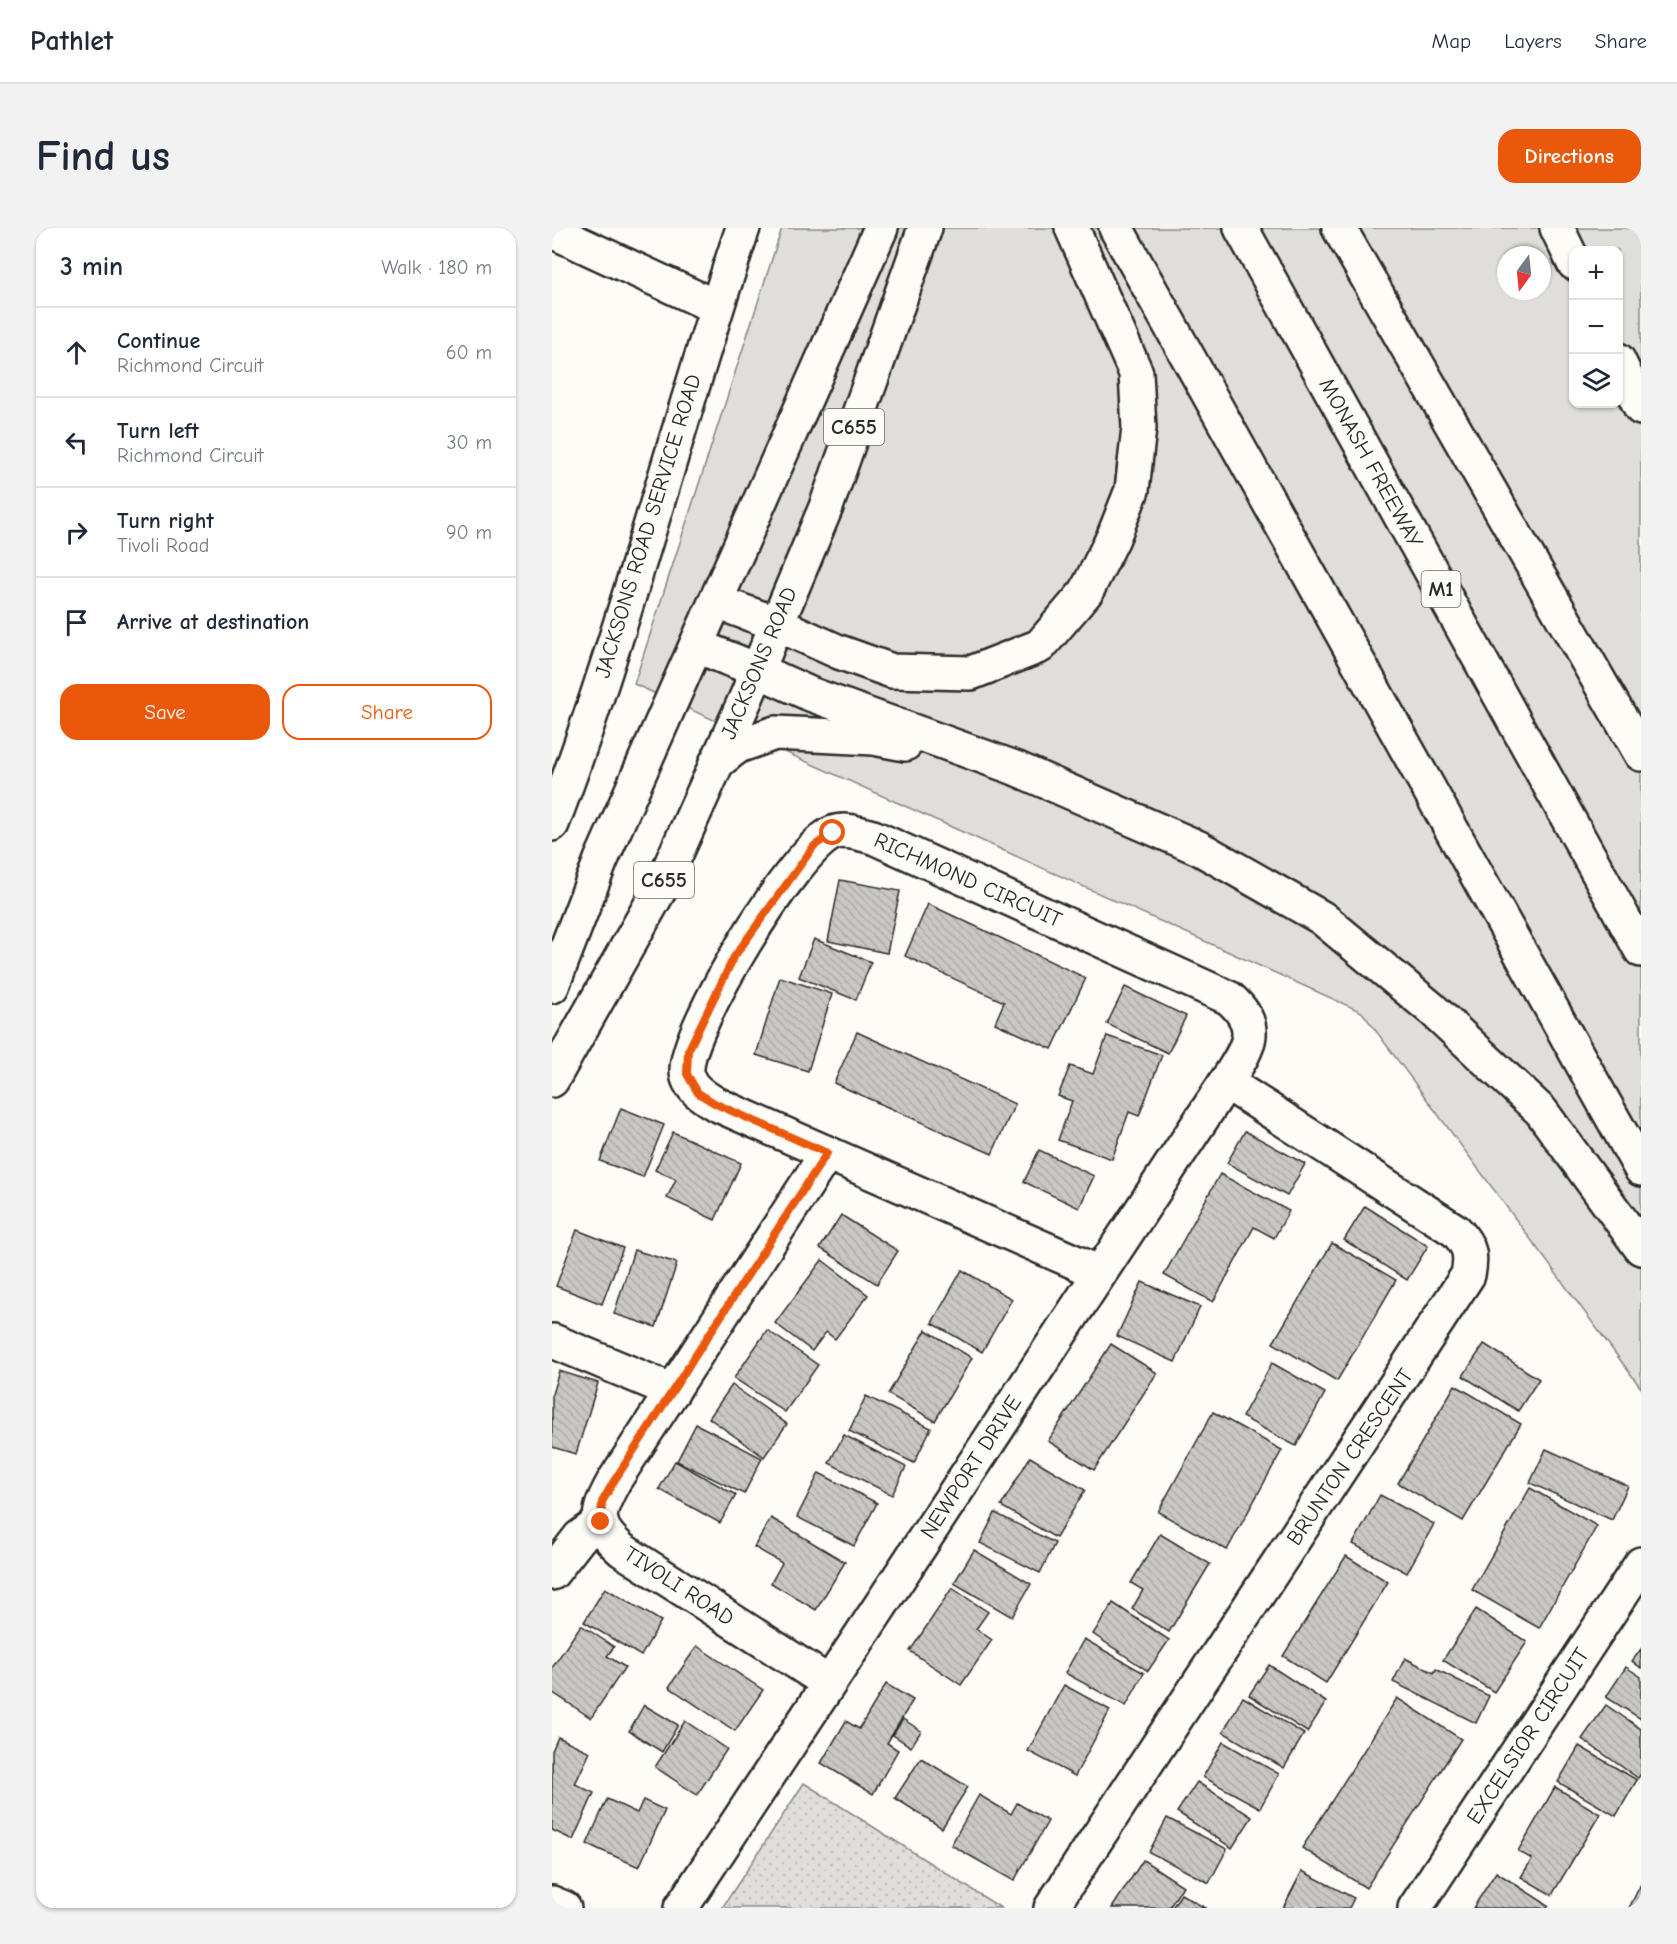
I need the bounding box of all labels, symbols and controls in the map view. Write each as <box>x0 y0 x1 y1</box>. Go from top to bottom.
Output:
text: Pathlet <box>30 25 113 57</box>
text: Map <box>1432 29 1471 53</box>
text: Layers <box>1504 29 1562 53</box>
text: Share <box>1595 29 1647 53</box>
button: Directions <box>1498 129 1641 183</box>
text: Find us <box>36 132 170 181</box>
north arrow <box>1497 246 1551 300</box>
map controls <box>1569 246 1623 408</box>
button: + <box>1569 246 1623 300</box>
text: 3 min <box>60 252 123 282</box>
text: Walk · 180 m <box>381 256 492 279</box>
button: − <box>1569 300 1623 354</box>
text: Continue <box>117 328 200 354</box>
icon: ahead <box>60 336 93 369</box>
text: 60 m <box>446 341 492 364</box>
text: Richmond Circuit <box>117 354 264 377</box>
button: layers <box>1569 354 1623 408</box>
street label: JACKSONS ROAD SERVICE ROAD <box>589 371 707 681</box>
street label: MONASH FREEWAY <box>1314 374 1428 552</box>
road number: C655 <box>824 409 884 445</box>
text: Turn left <box>117 418 199 444</box>
icon: left <box>60 426 93 459</box>
text: 30 m <box>446 431 492 454</box>
text: Richmond Circuit <box>117 444 264 467</box>
text: Turn right <box>117 508 214 534</box>
icon: right <box>60 516 93 549</box>
text: 90 m <box>446 521 492 544</box>
text: Tivoli Road <box>117 534 209 557</box>
road number: M1 <box>1422 571 1460 607</box>
street label: JACKSONS ROAD <box>715 583 803 743</box>
icon: arrive <box>60 606 93 639</box>
text: Arrive at destination <box>117 609 309 635</box>
button: Save <box>60 684 270 740</box>
button: Share <box>282 684 492 740</box>
route start <box>819 819 845 845</box>
street label: RICHMOND CIRCUIT <box>870 827 1066 933</box>
road number: C655 <box>634 862 694 898</box>
street label: BRUNTON CRESCENT <box>1281 1363 1419 1550</box>
street label: NEWPORT DRIVE <box>915 1390 1027 1544</box>
route end <box>587 1508 613 1534</box>
street label: TIVOLI ROAD <box>619 1541 739 1631</box>
street label: EXCELSIOR CIRCUIT <box>1461 1643 1595 1829</box>

